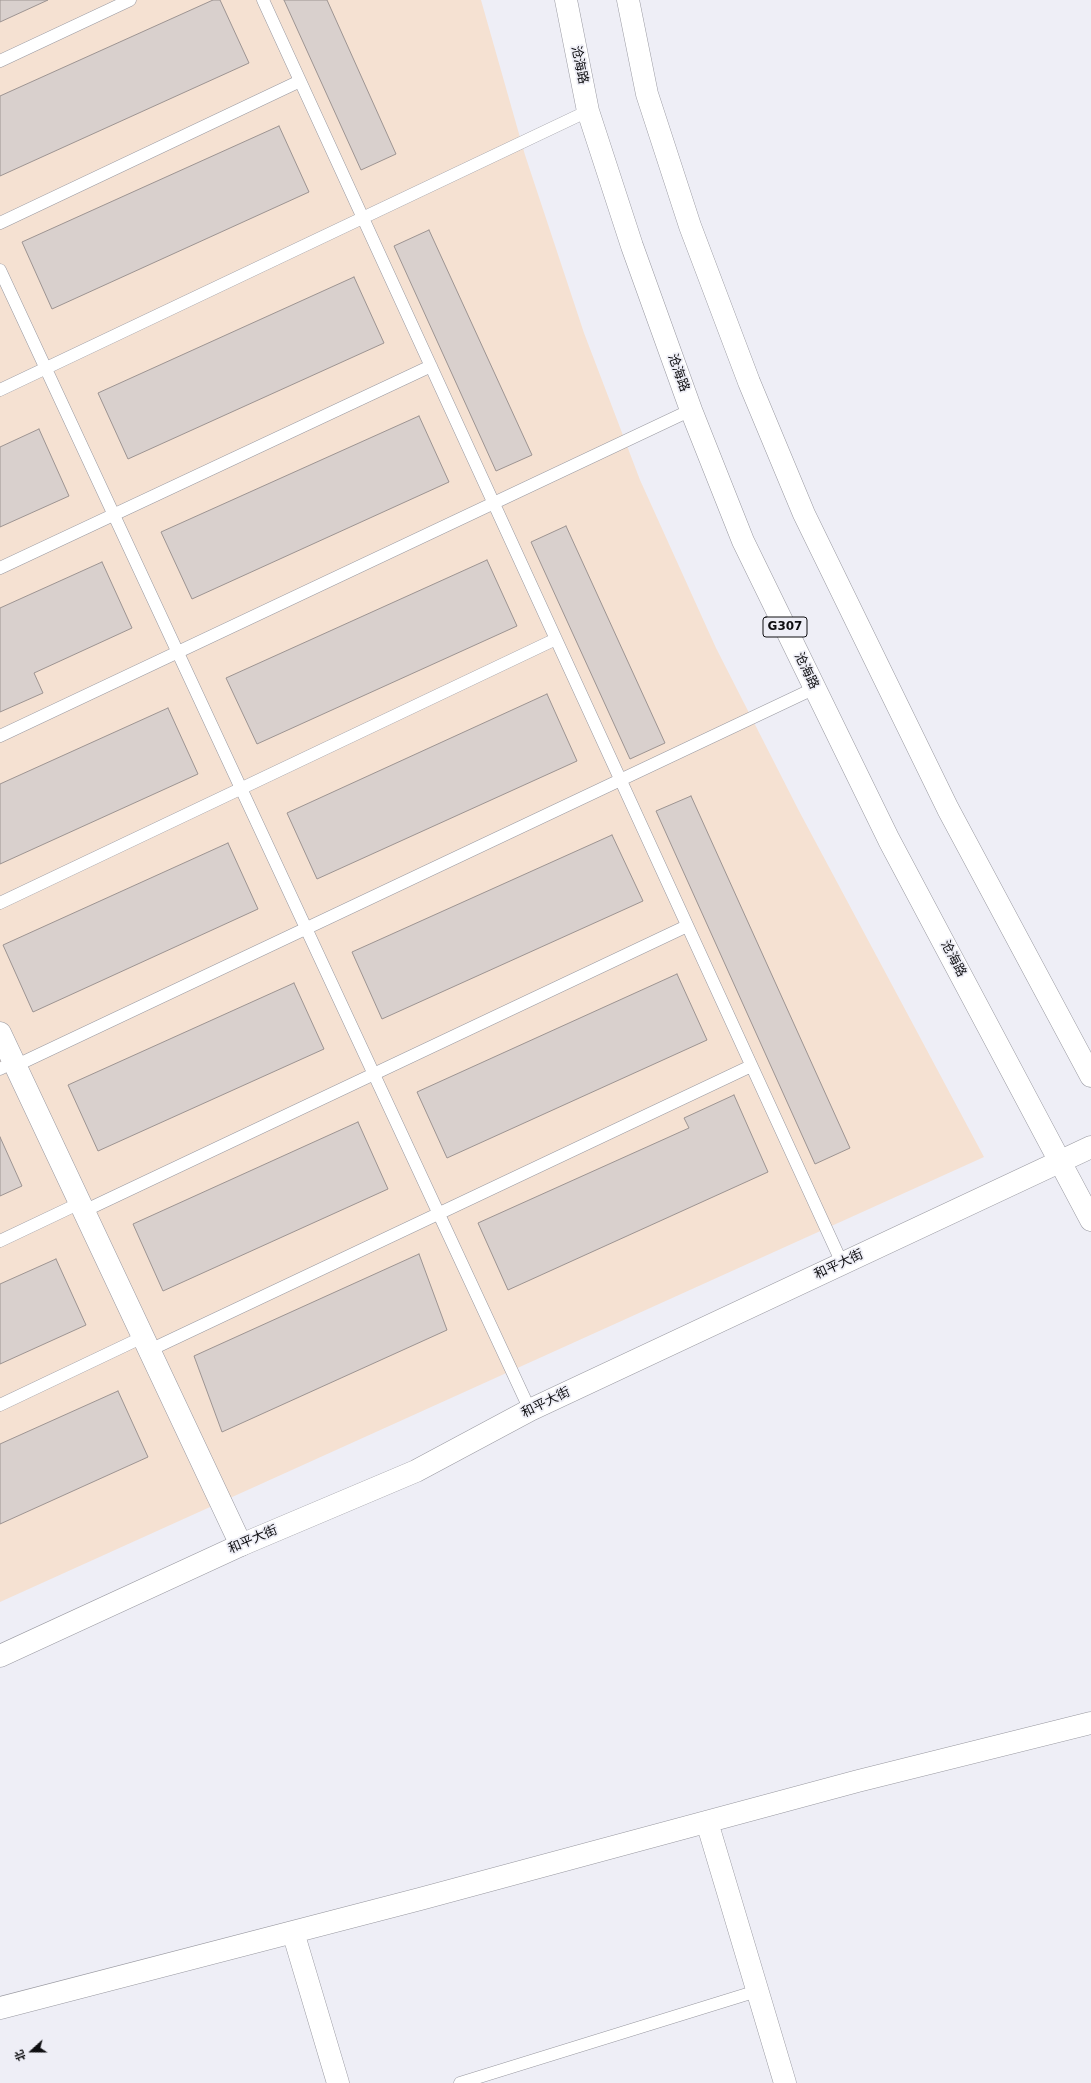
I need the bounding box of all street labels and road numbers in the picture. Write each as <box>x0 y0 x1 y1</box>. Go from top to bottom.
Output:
street label: 沧海路 <box>567 44 591 86</box>
street label: 沧海路 <box>664 352 692 394</box>
road number: G307 <box>763 617 807 637</box>
street label: 沧海路 <box>790 650 822 692</box>
street label: 沧海路 <box>937 938 969 980</box>
street label: 和平大街 <box>812 1247 866 1283</box>
street label: 和平大街 <box>519 1385 573 1421</box>
street label: 和平大街 <box>226 1523 280 1557</box>

